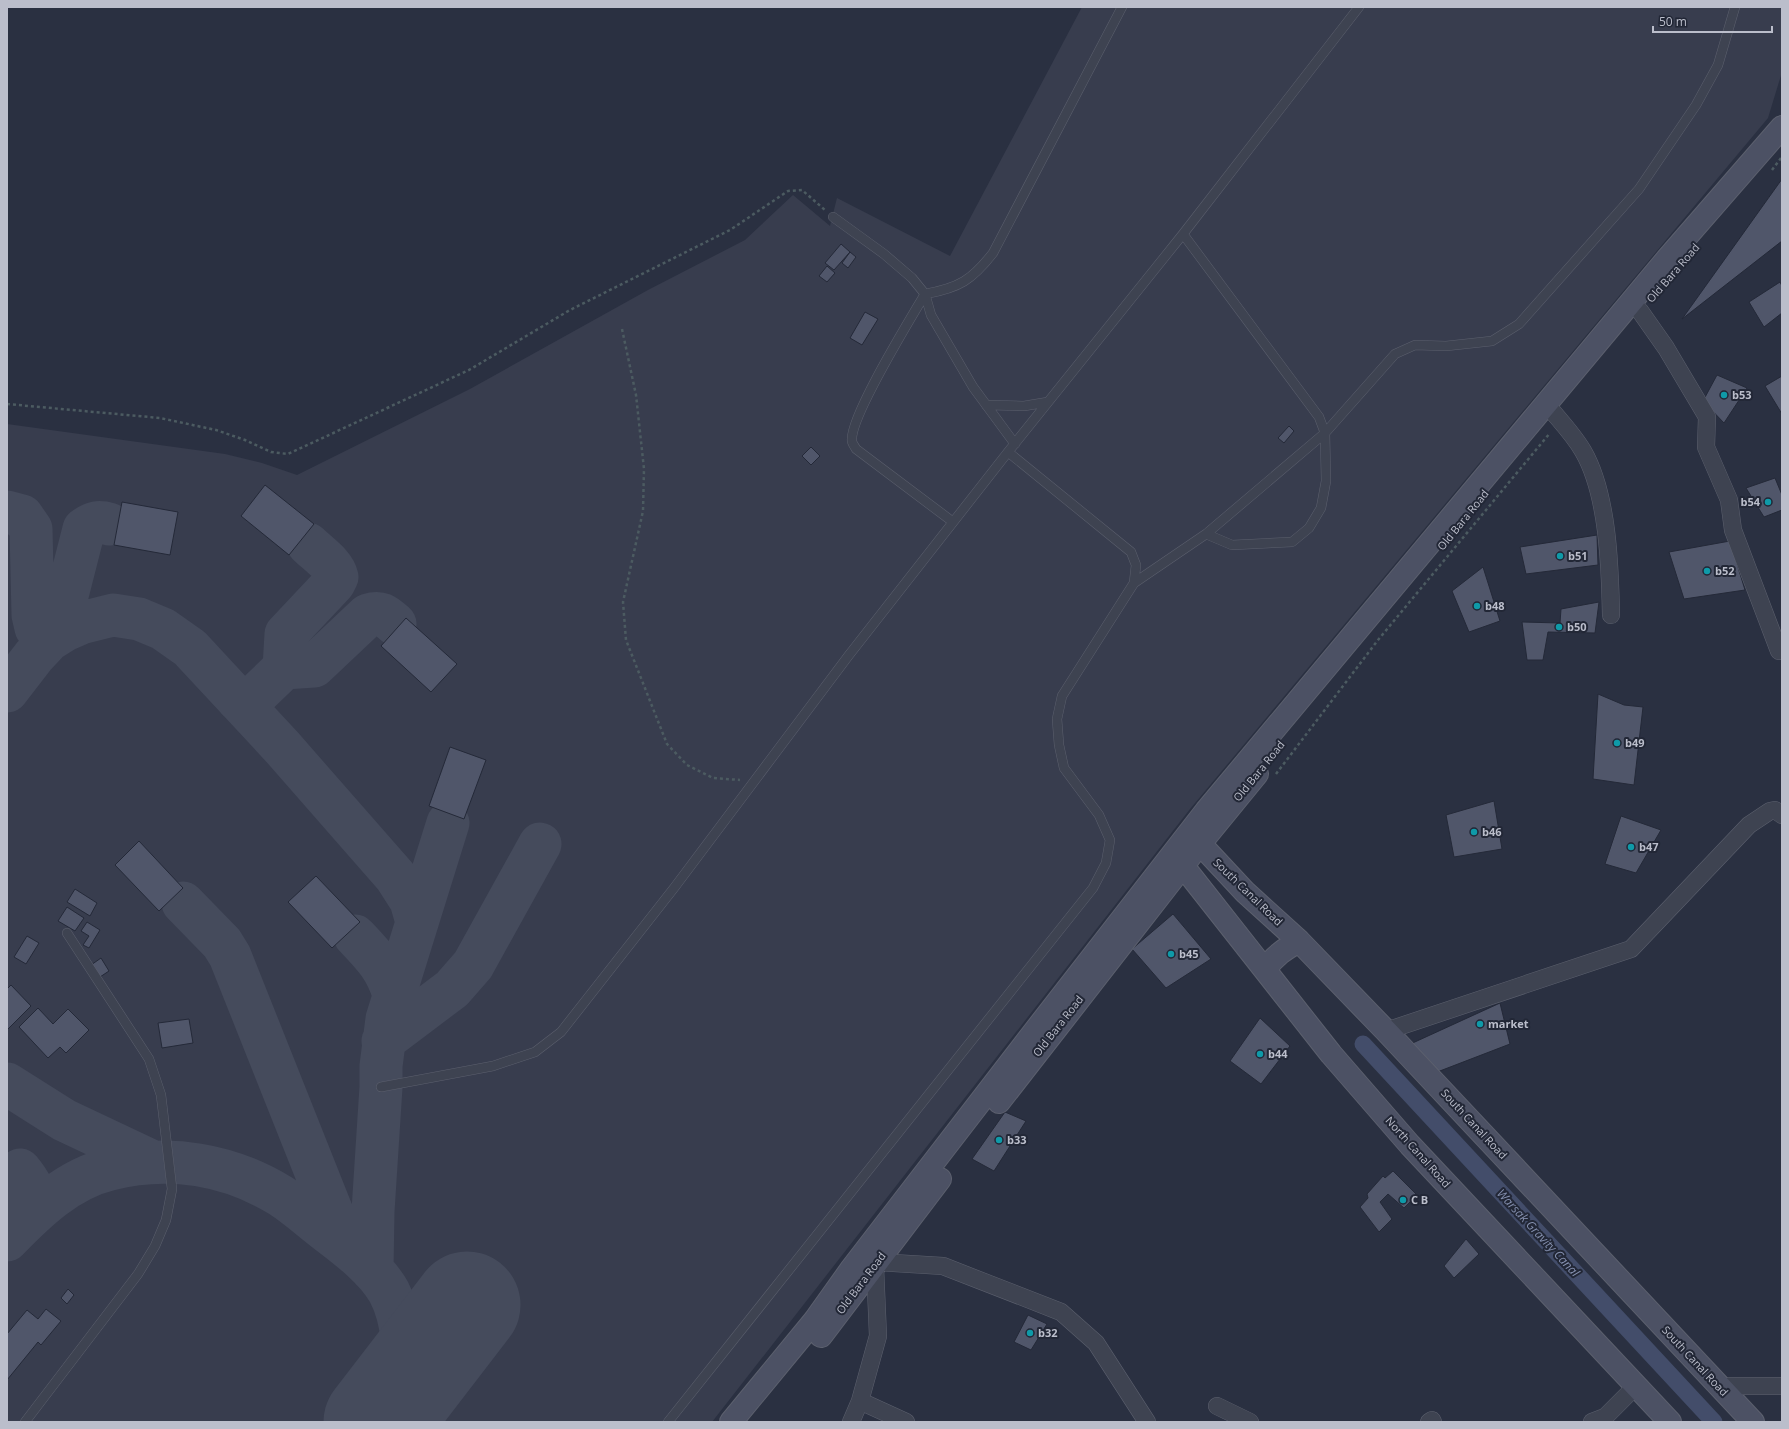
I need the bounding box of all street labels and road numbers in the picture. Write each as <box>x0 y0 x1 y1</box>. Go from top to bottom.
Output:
street label: Old Bara Road <box>1643 240 1703 305</box>
street label: Old Bara Road <box>1434 486 1492 553</box>
street label: Old Bara Road <box>1230 737 1288 804</box>
street label: South Canal Road <box>1211 855 1286 929</box>
street label: Old Bara Road <box>1029 992 1086 1059</box>
street label: South Canal Road <box>1438 1085 1511 1162</box>
street label: North Canal Road <box>1382 1113 1454 1190</box>
street label: Old Bara Road <box>832 1249 889 1317</box>
street label: South Canal Road <box>1659 1322 1732 1399</box>

